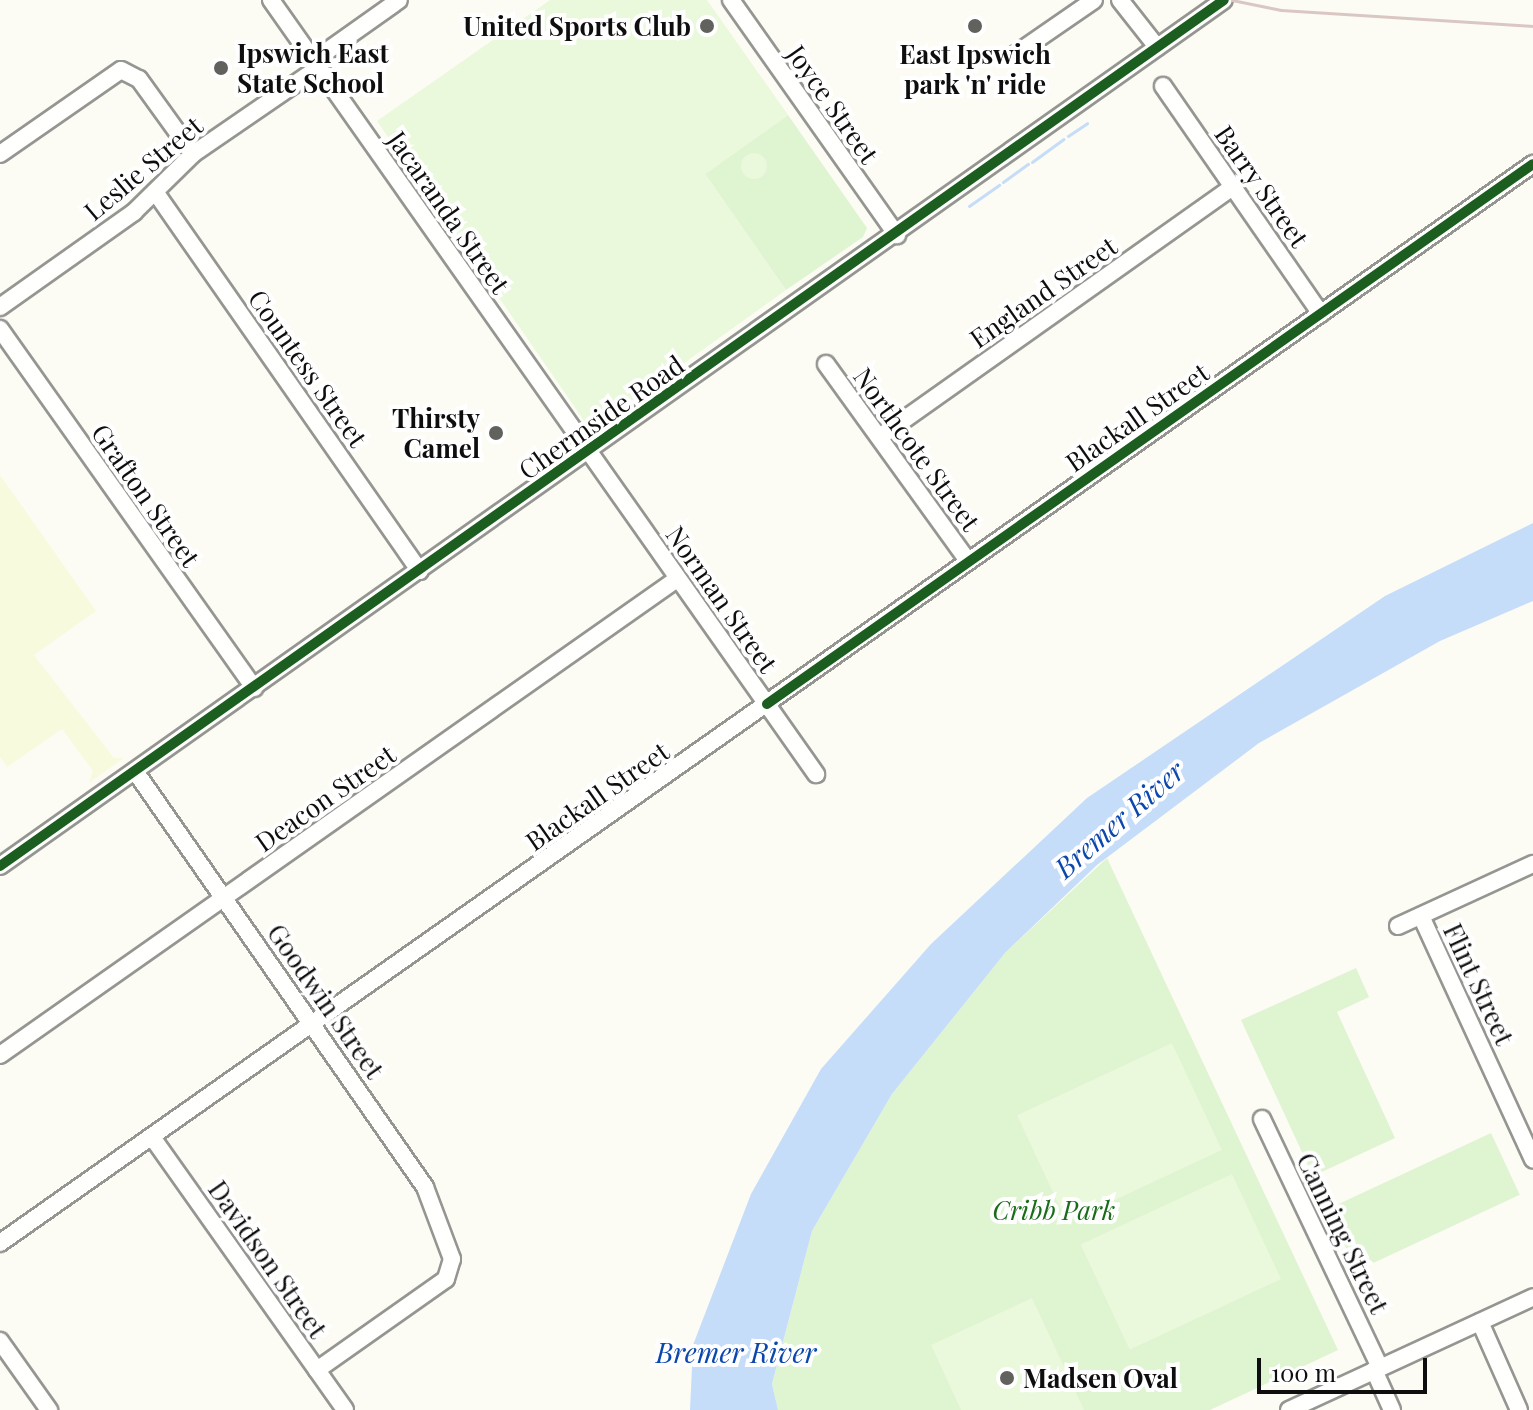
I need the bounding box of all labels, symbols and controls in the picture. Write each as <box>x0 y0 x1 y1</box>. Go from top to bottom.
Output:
place label: United Sports Club <box>463 10 691 42</box>
marker: United Sports Club <box>698 17 716 35</box>
marker: East Ipswich park 'n' ride <box>966 17 984 35</box>
place label: Ipswich East State School <box>237 37 389 98</box>
place label: East Ipswich park 'n' ride <box>899 38 1051 100</box>
street label: Joyce Street <box>781 39 885 169</box>
marker: Ipswich East State School <box>212 59 230 77</box>
street label: Leslie Street <box>78 110 208 226</box>
street label: Barry Street <box>1209 119 1315 253</box>
street label: Jacaranda Street <box>381 125 517 299</box>
street label: England Street <box>964 230 1122 354</box>
street label: Countess Street <box>242 283 374 453</box>
street label: Chermside Road <box>513 349 689 485</box>
street label: Blackall Street <box>1060 356 1214 478</box>
street label: Northcote Street <box>847 361 987 537</box>
place label: Thirsty Camel <box>392 402 480 464</box>
street label: Grafton Street <box>85 418 207 572</box>
marker: Thirsty Camel <box>487 424 505 442</box>
street label: Norman Street <box>660 520 784 678</box>
street label: Blackall Street <box>520 735 674 857</box>
street label: Deacon Street <box>249 738 401 858</box>
water label: Bremer River <box>1047 754 1191 884</box>
street label: Goodwin Street <box>261 918 391 1084</box>
street label: Flint Street <box>1437 918 1521 1050</box>
street label: Canning Street <box>1291 1148 1395 1318</box>
street label: Davidson Street <box>202 1174 334 1344</box>
park label: Cribb Park <box>993 1194 1115 1226</box>
water label: Bremer River <box>656 1335 816 1369</box>
scale bar <box>1261 1342 1431 1392</box>
text: 100 m <box>1271 1356 1336 1388</box>
place label: Madsen Oval <box>1023 1362 1178 1394</box>
marker: Madsen Oval <box>998 1369 1016 1387</box>

